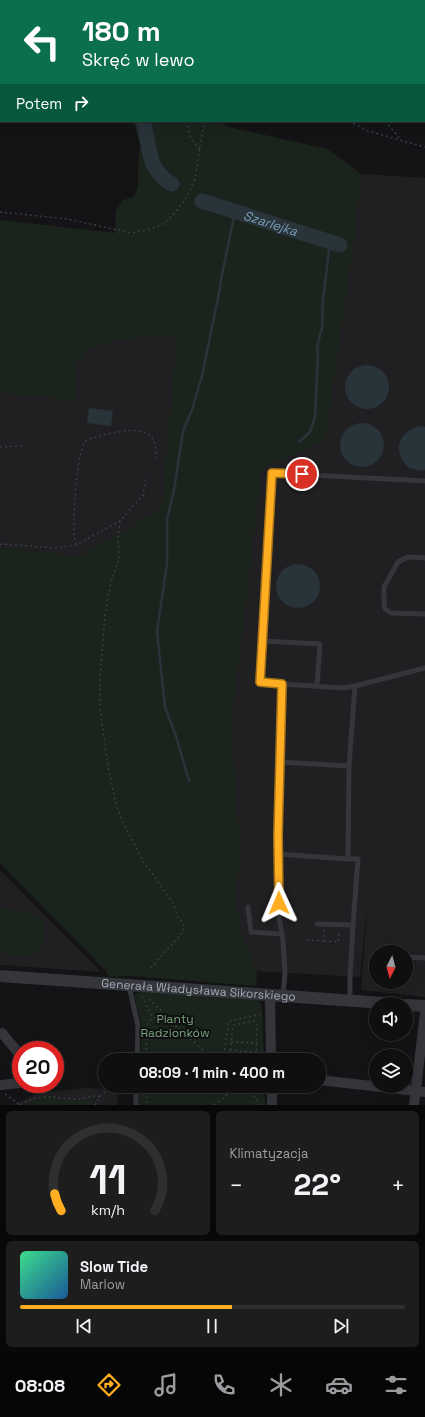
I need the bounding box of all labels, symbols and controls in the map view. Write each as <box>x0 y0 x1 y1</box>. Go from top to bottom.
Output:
text: 180 m <box>82 13 161 49</box>
icon: left <box>16 16 68 68</box>
text: Skręć w lewo <box>82 48 195 71</box>
icon: right <box>70 92 92 114</box>
text: Potem <box>16 94 62 113</box>
water label: Szarlejka <box>241 207 300 240</box>
pin <box>285 457 319 491</box>
icon: arrive <box>291 463 313 485</box>
position arrow <box>258 882 300 924</box>
north arrow <box>369 945 413 989</box>
map controls <box>369 945 413 1093</box>
street label: Generała Władysława Sikorskiego <box>101 975 296 1005</box>
button: sound <box>369 997 413 1041</box>
park label: Planty Radzionków <box>140 1011 210 1041</box>
speed limit sign: 20 <box>12 1041 64 1093</box>
button: layers <box>369 1049 413 1093</box>
text: 08:09 · 1 min · 400 m <box>139 1063 285 1082</box>
text: Klimatyzacja <box>230 1145 308 1162</box>
text: 11 <box>89 1153 127 1206</box>
text: 22° <box>294 1165 341 1204</box>
text: − <box>230 1171 243 1199</box>
text: + <box>391 1171 405 1199</box>
text: km/h <box>91 1201 125 1219</box>
text: Slow Tide <box>80 1257 148 1276</box>
text: Marlow <box>80 1276 125 1293</box>
icon: previous <box>73 1315 95 1337</box>
icon: pause <box>201 1315 223 1337</box>
icon: next <box>330 1315 352 1337</box>
icon: directions <box>95 1371 123 1399</box>
icon: music <box>152 1371 180 1399</box>
icon: phone <box>210 1371 238 1399</box>
icon: climate <box>267 1371 295 1399</box>
icon: car <box>325 1371 353 1399</box>
icon: filters <box>382 1371 410 1399</box>
text: 08:08 <box>15 1374 65 1397</box>

